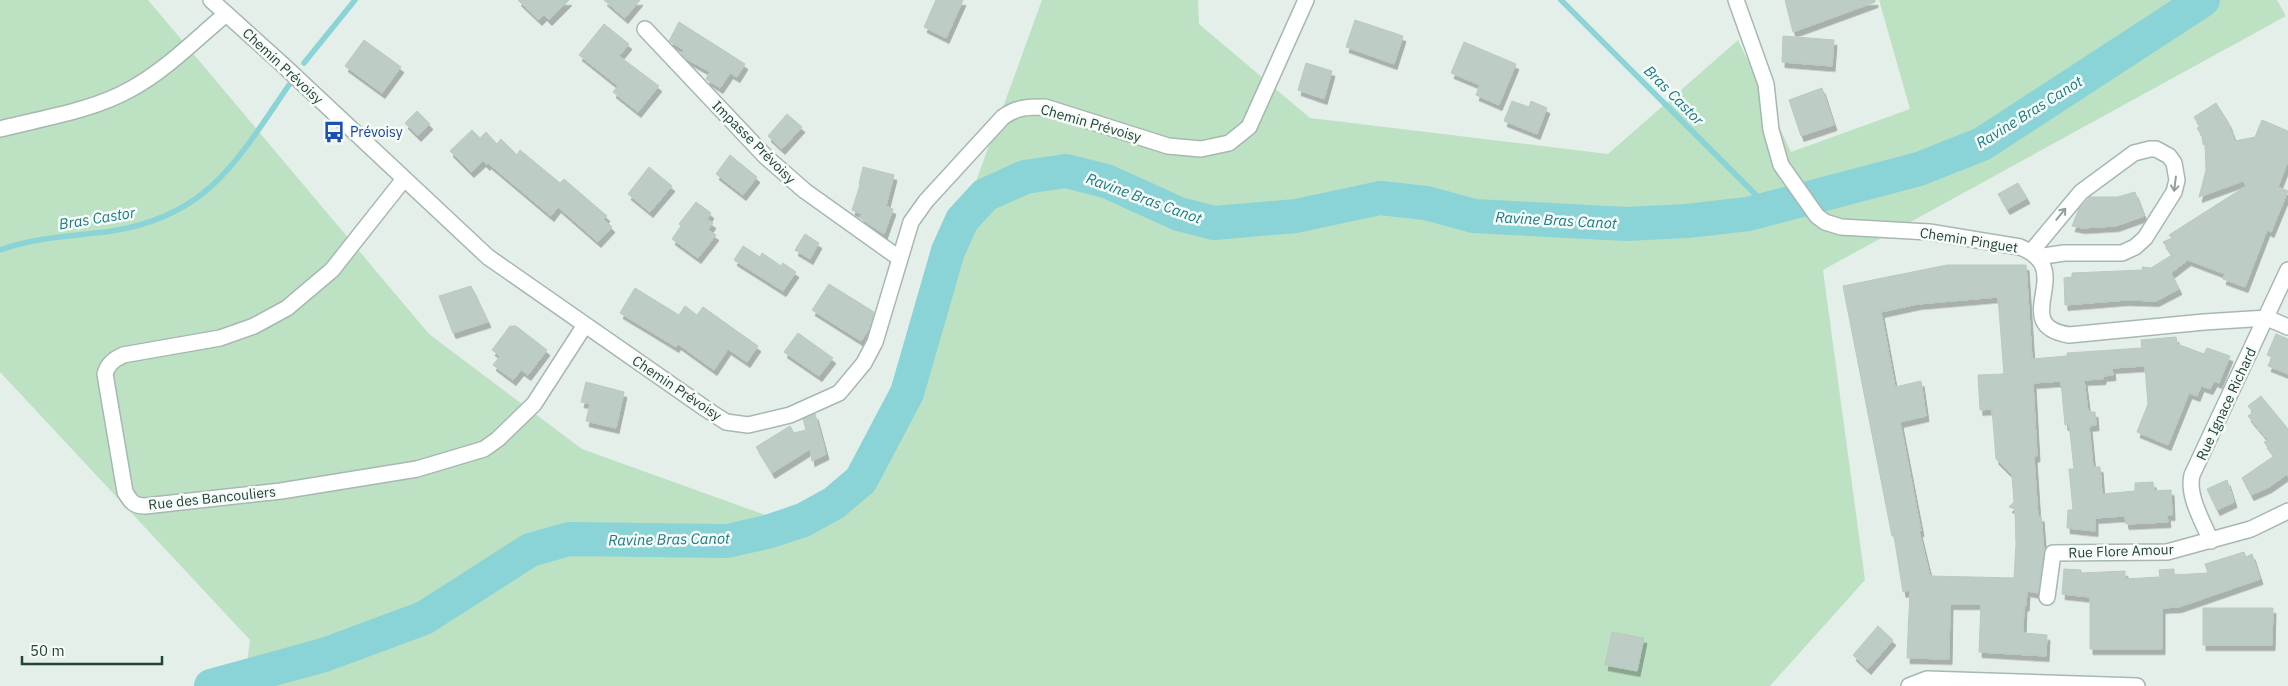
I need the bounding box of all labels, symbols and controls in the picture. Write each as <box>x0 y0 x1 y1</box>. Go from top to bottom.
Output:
street label: Chemin Prévoisy <box>239 24 327 108</box>
water label: Bras Castor <box>1640 61 1708 129</box>
water label: Ravine Bras Canot <box>1972 71 2087 152</box>
street label: Impasse Prévoisy <box>709 97 799 187</box>
street label: Chemin Prévoisy <box>1039 100 1143 146</box>
bus stop icon: Prévoisy <box>321 119 347 145</box>
place label: Prévoisy <box>350 123 403 141</box>
water label: Ravine Bras Canot <box>1084 168 1205 228</box>
one-way arrow <box>2170 175 2180 191</box>
water label: Bras Castor <box>58 203 137 233</box>
water label: Ravine Bras Canot <box>1495 207 1618 233</box>
one-way arrow <box>2055 208 2066 221</box>
street label: Chemin Pinguet <box>1919 223 2019 257</box>
street label: Rue Ignace Richard <box>2192 345 2260 463</box>
street label: Chemin Prévoisy <box>629 351 725 425</box>
street label: Rue des Bancouliers <box>147 482 277 514</box>
water label: Ravine Bras Canot <box>608 528 731 550</box>
street label: Rue Flore Amour <box>2068 540 2174 562</box>
scale bar <box>22 634 162 666</box>
text: 50 m <box>30 641 65 660</box>

